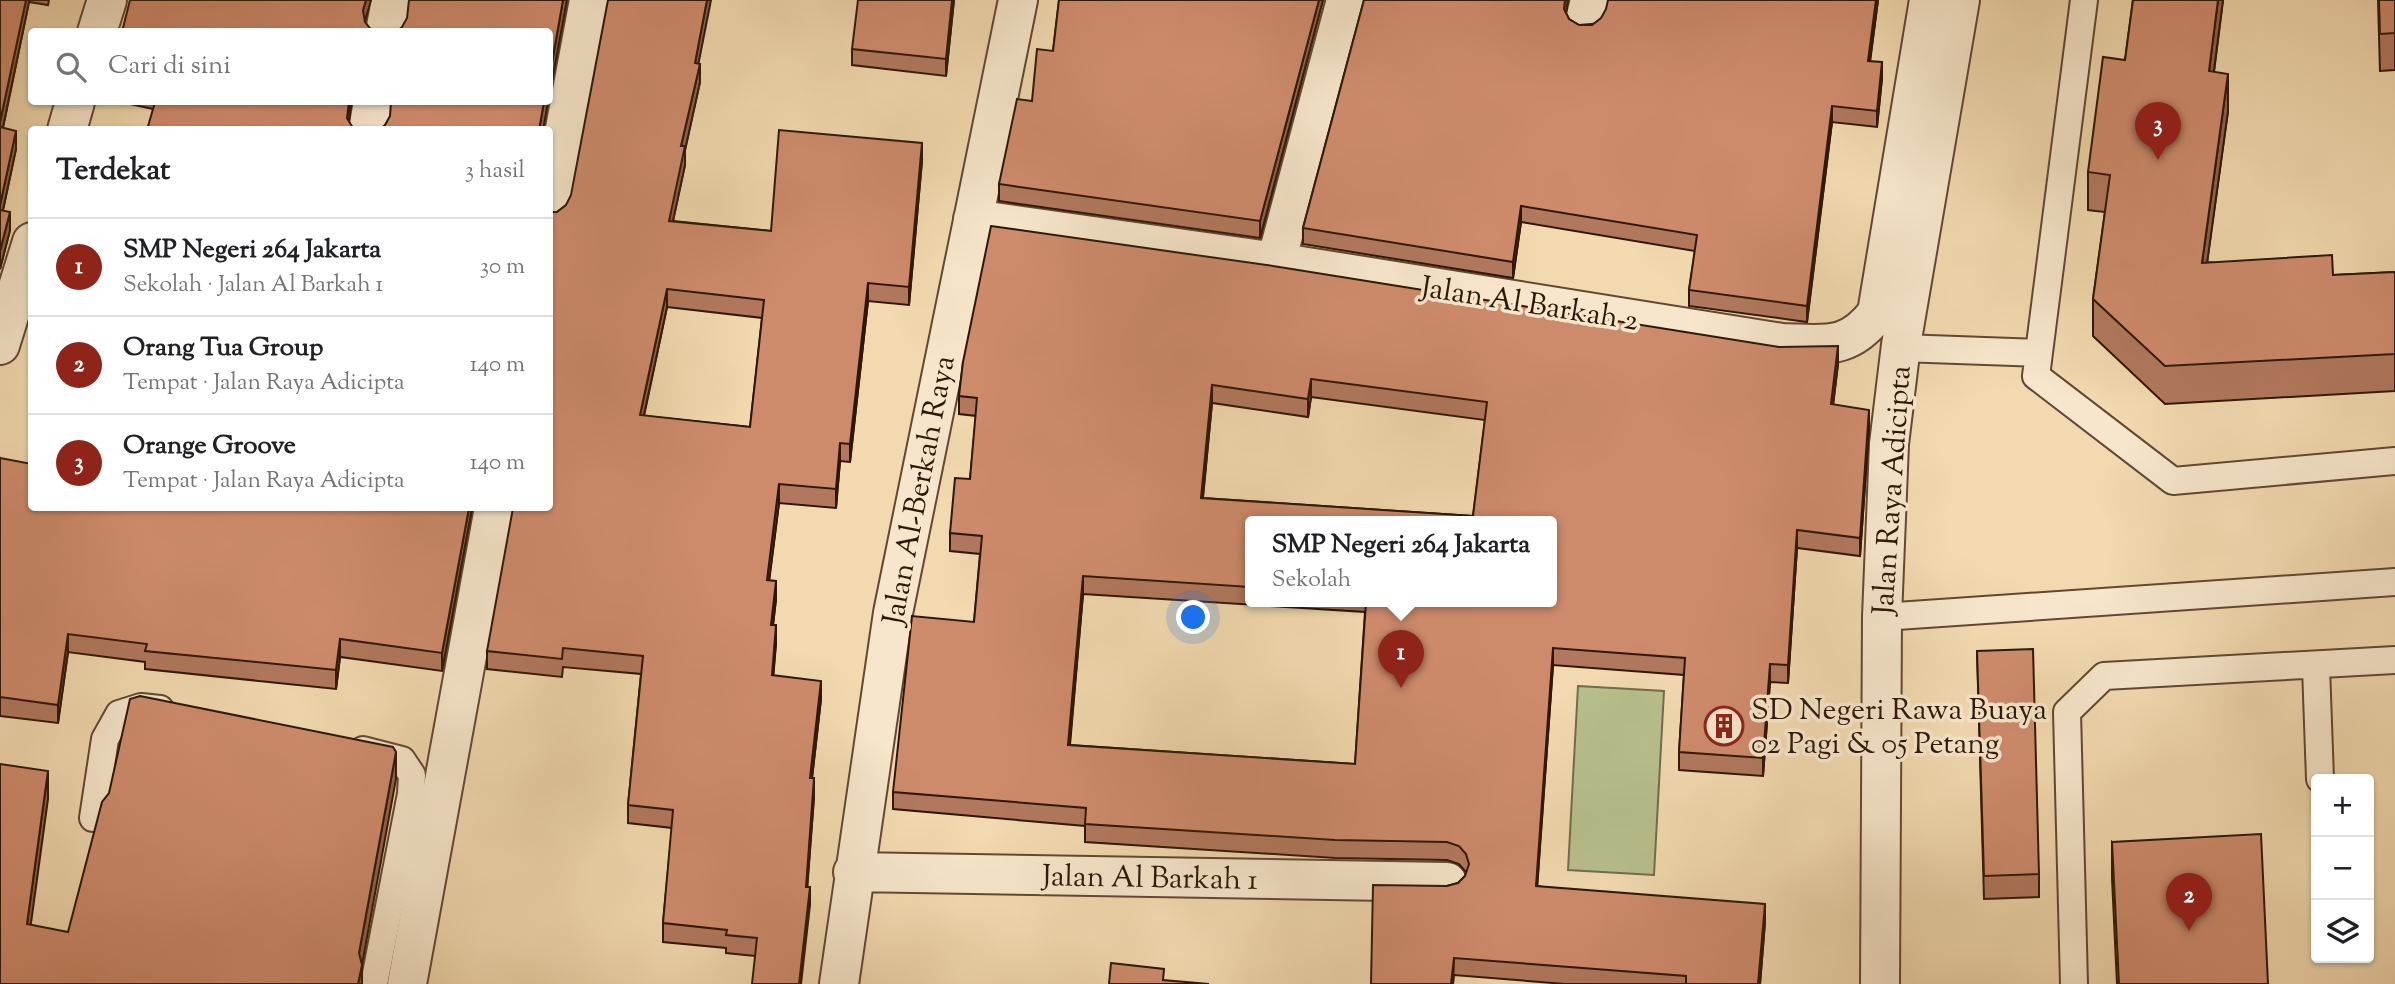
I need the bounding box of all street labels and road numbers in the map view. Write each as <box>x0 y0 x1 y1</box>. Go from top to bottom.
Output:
street label: Jalan Al Barkah 2 <box>1416 267 1641 344</box>
street label: Jalan Al-Berkah Raya <box>873 352 968 631</box>
street label: Jalan Raya Adicipta <box>1863 364 1924 618</box>
street label: Jalan Al Barkah 1 <box>1040 856 1258 903</box>

